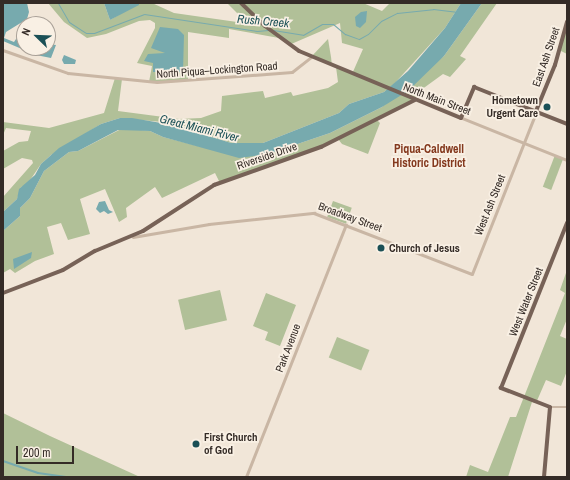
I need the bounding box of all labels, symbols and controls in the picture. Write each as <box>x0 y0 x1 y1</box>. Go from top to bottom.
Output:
water label: Rush Creek <box>236 13 290 31</box>
north arrow <box>16 16 56 56</box>
street label: East Ash Street <box>530 25 562 89</box>
text: N <box>18 26 34 37</box>
street label: North Piqua–Lockington Road <box>156 59 278 81</box>
street label: North Main Street <box>401 80 473 118</box>
place label: Hometown Urgent Care <box>486 94 538 120</box>
marker: Hometown Urgent Care <box>541 101 553 113</box>
water label: Great Miami River <box>158 112 240 146</box>
street label: Riverside Drive <box>235 140 299 172</box>
district label: Piqua-Caldwell Historic District <box>392 143 466 171</box>
street label: West Ash Street <box>472 172 508 238</box>
street label: Broadway Street <box>316 199 384 235</box>
place label: Church of Jesus <box>389 241 460 255</box>
marker: Church of Jesus <box>376 243 386 253</box>
street label: West Water Street <box>506 266 546 338</box>
street label: Park Avenue <box>273 322 303 374</box>
place label: First Church of God <box>204 431 258 457</box>
scale bar <box>18 438 76 464</box>
marker: First Church of God <box>191 439 201 449</box>
text: 200 m <box>23 445 50 461</box>

